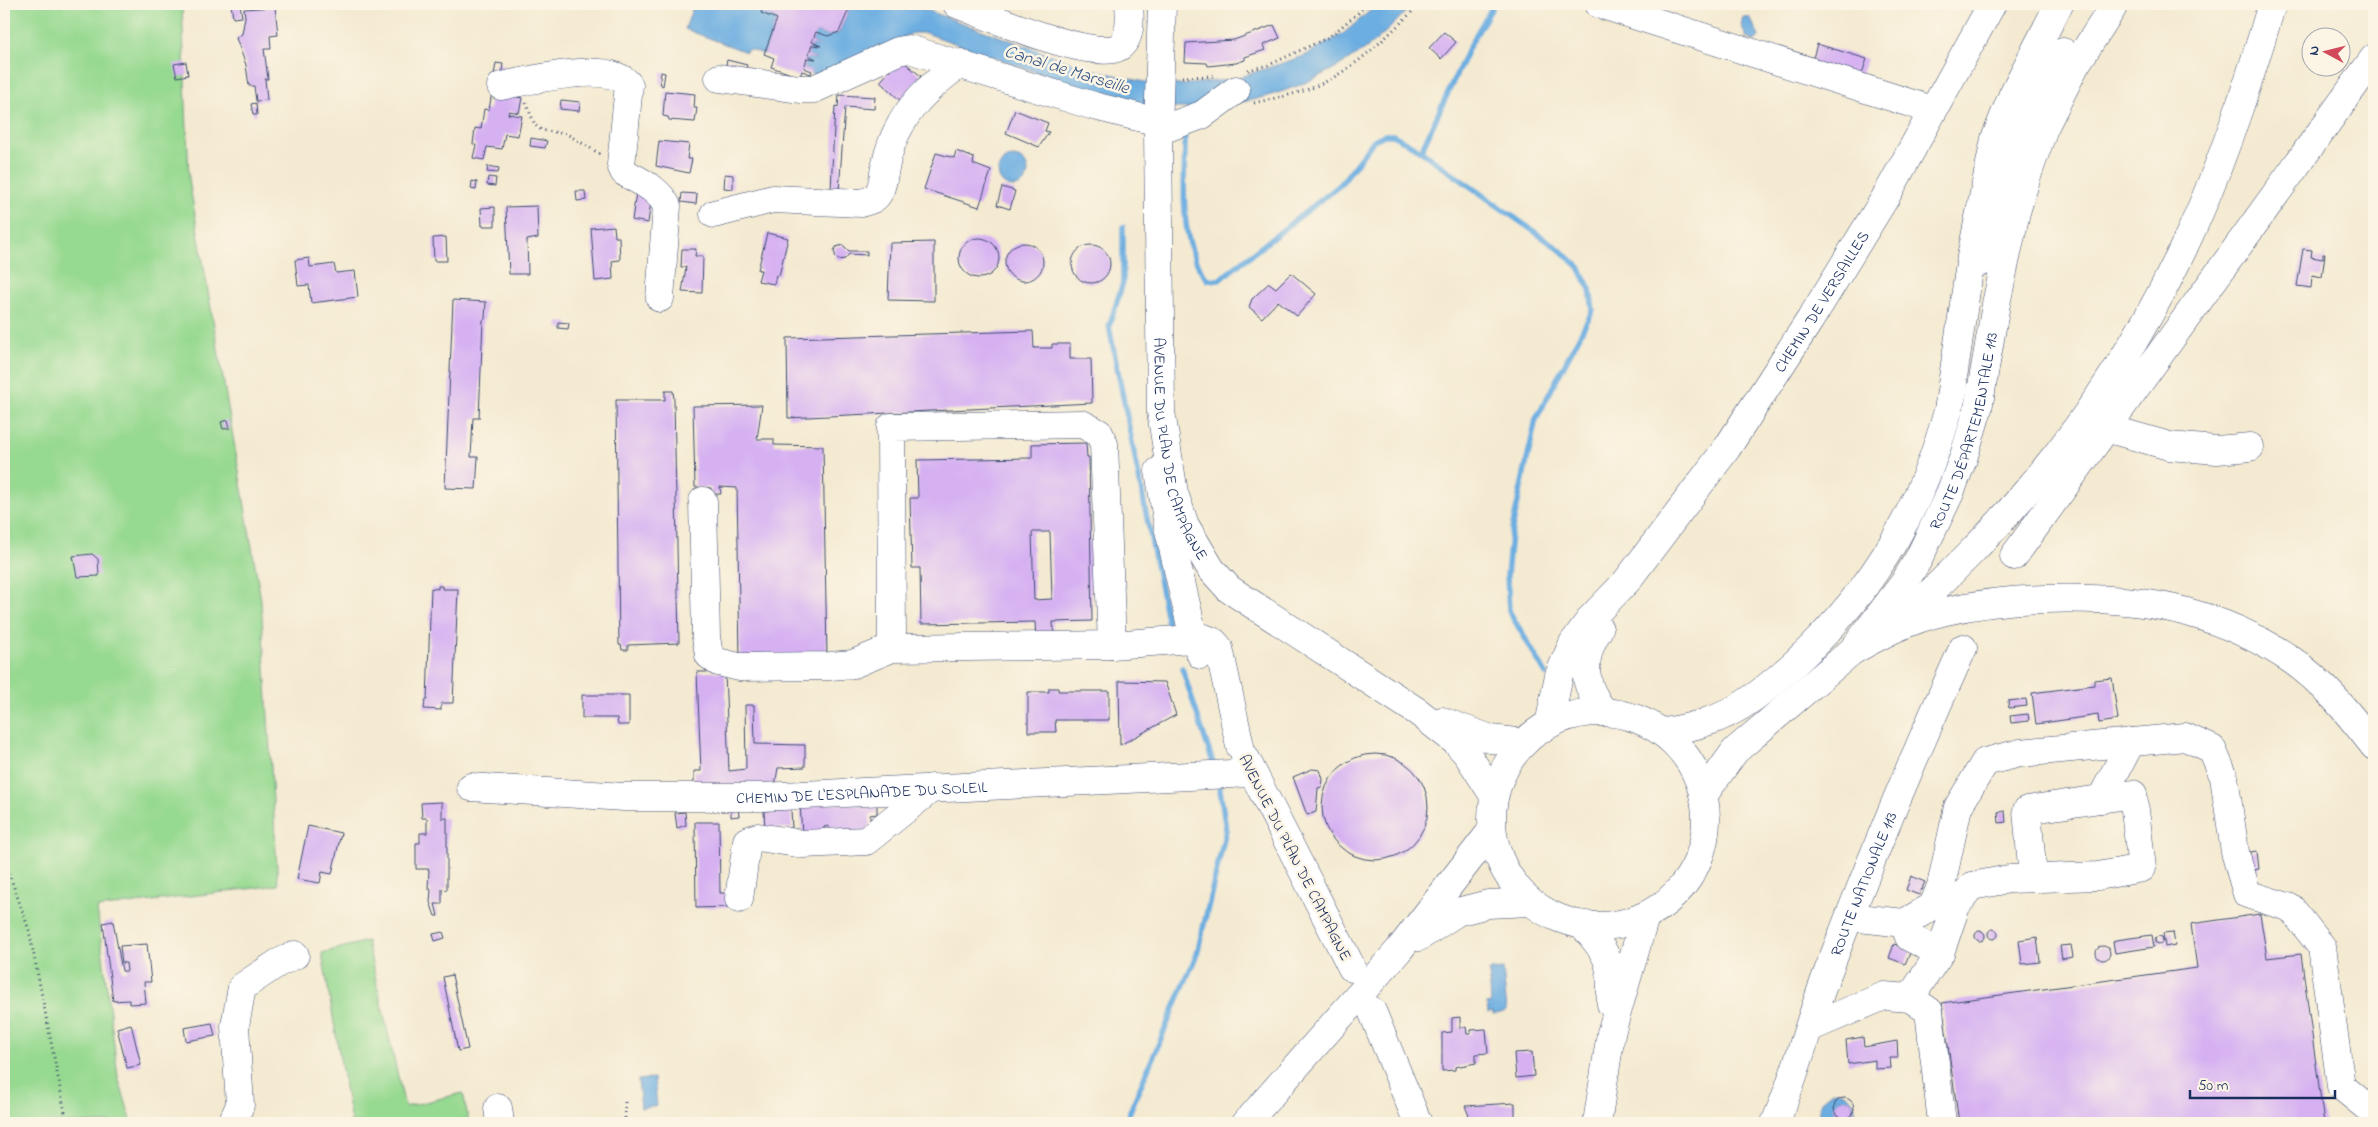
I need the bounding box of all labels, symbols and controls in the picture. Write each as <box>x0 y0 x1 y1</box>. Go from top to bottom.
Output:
north arrow <box>2300 28 2350 78</box>
water label: Canal de Marseille <box>1001 40 1133 103</box>
text: N <box>2304 45 2326 57</box>
street label: CHEMIN DE VERSAILLES <box>1769 227 1876 378</box>
street label: ROUTE DÉPARTEMENTALE 113 <box>1924 331 2005 534</box>
street label: AVENUE DU PLAN DE CAMPAGNE <box>1146 337 1213 565</box>
street label: AVENUE DU PLAN DE CAMPAGNE <box>1232 750 1357 965</box>
street label: CHEMIN DE L'ESPLANADE DU SOLEIL <box>736 776 988 811</box>
street label: ROUTE NATIONALE 113 <box>1825 808 1904 960</box>
scale bar <box>2190 1067 2336 1099</box>
text: 50 m <box>2198 1075 2229 1097</box>

